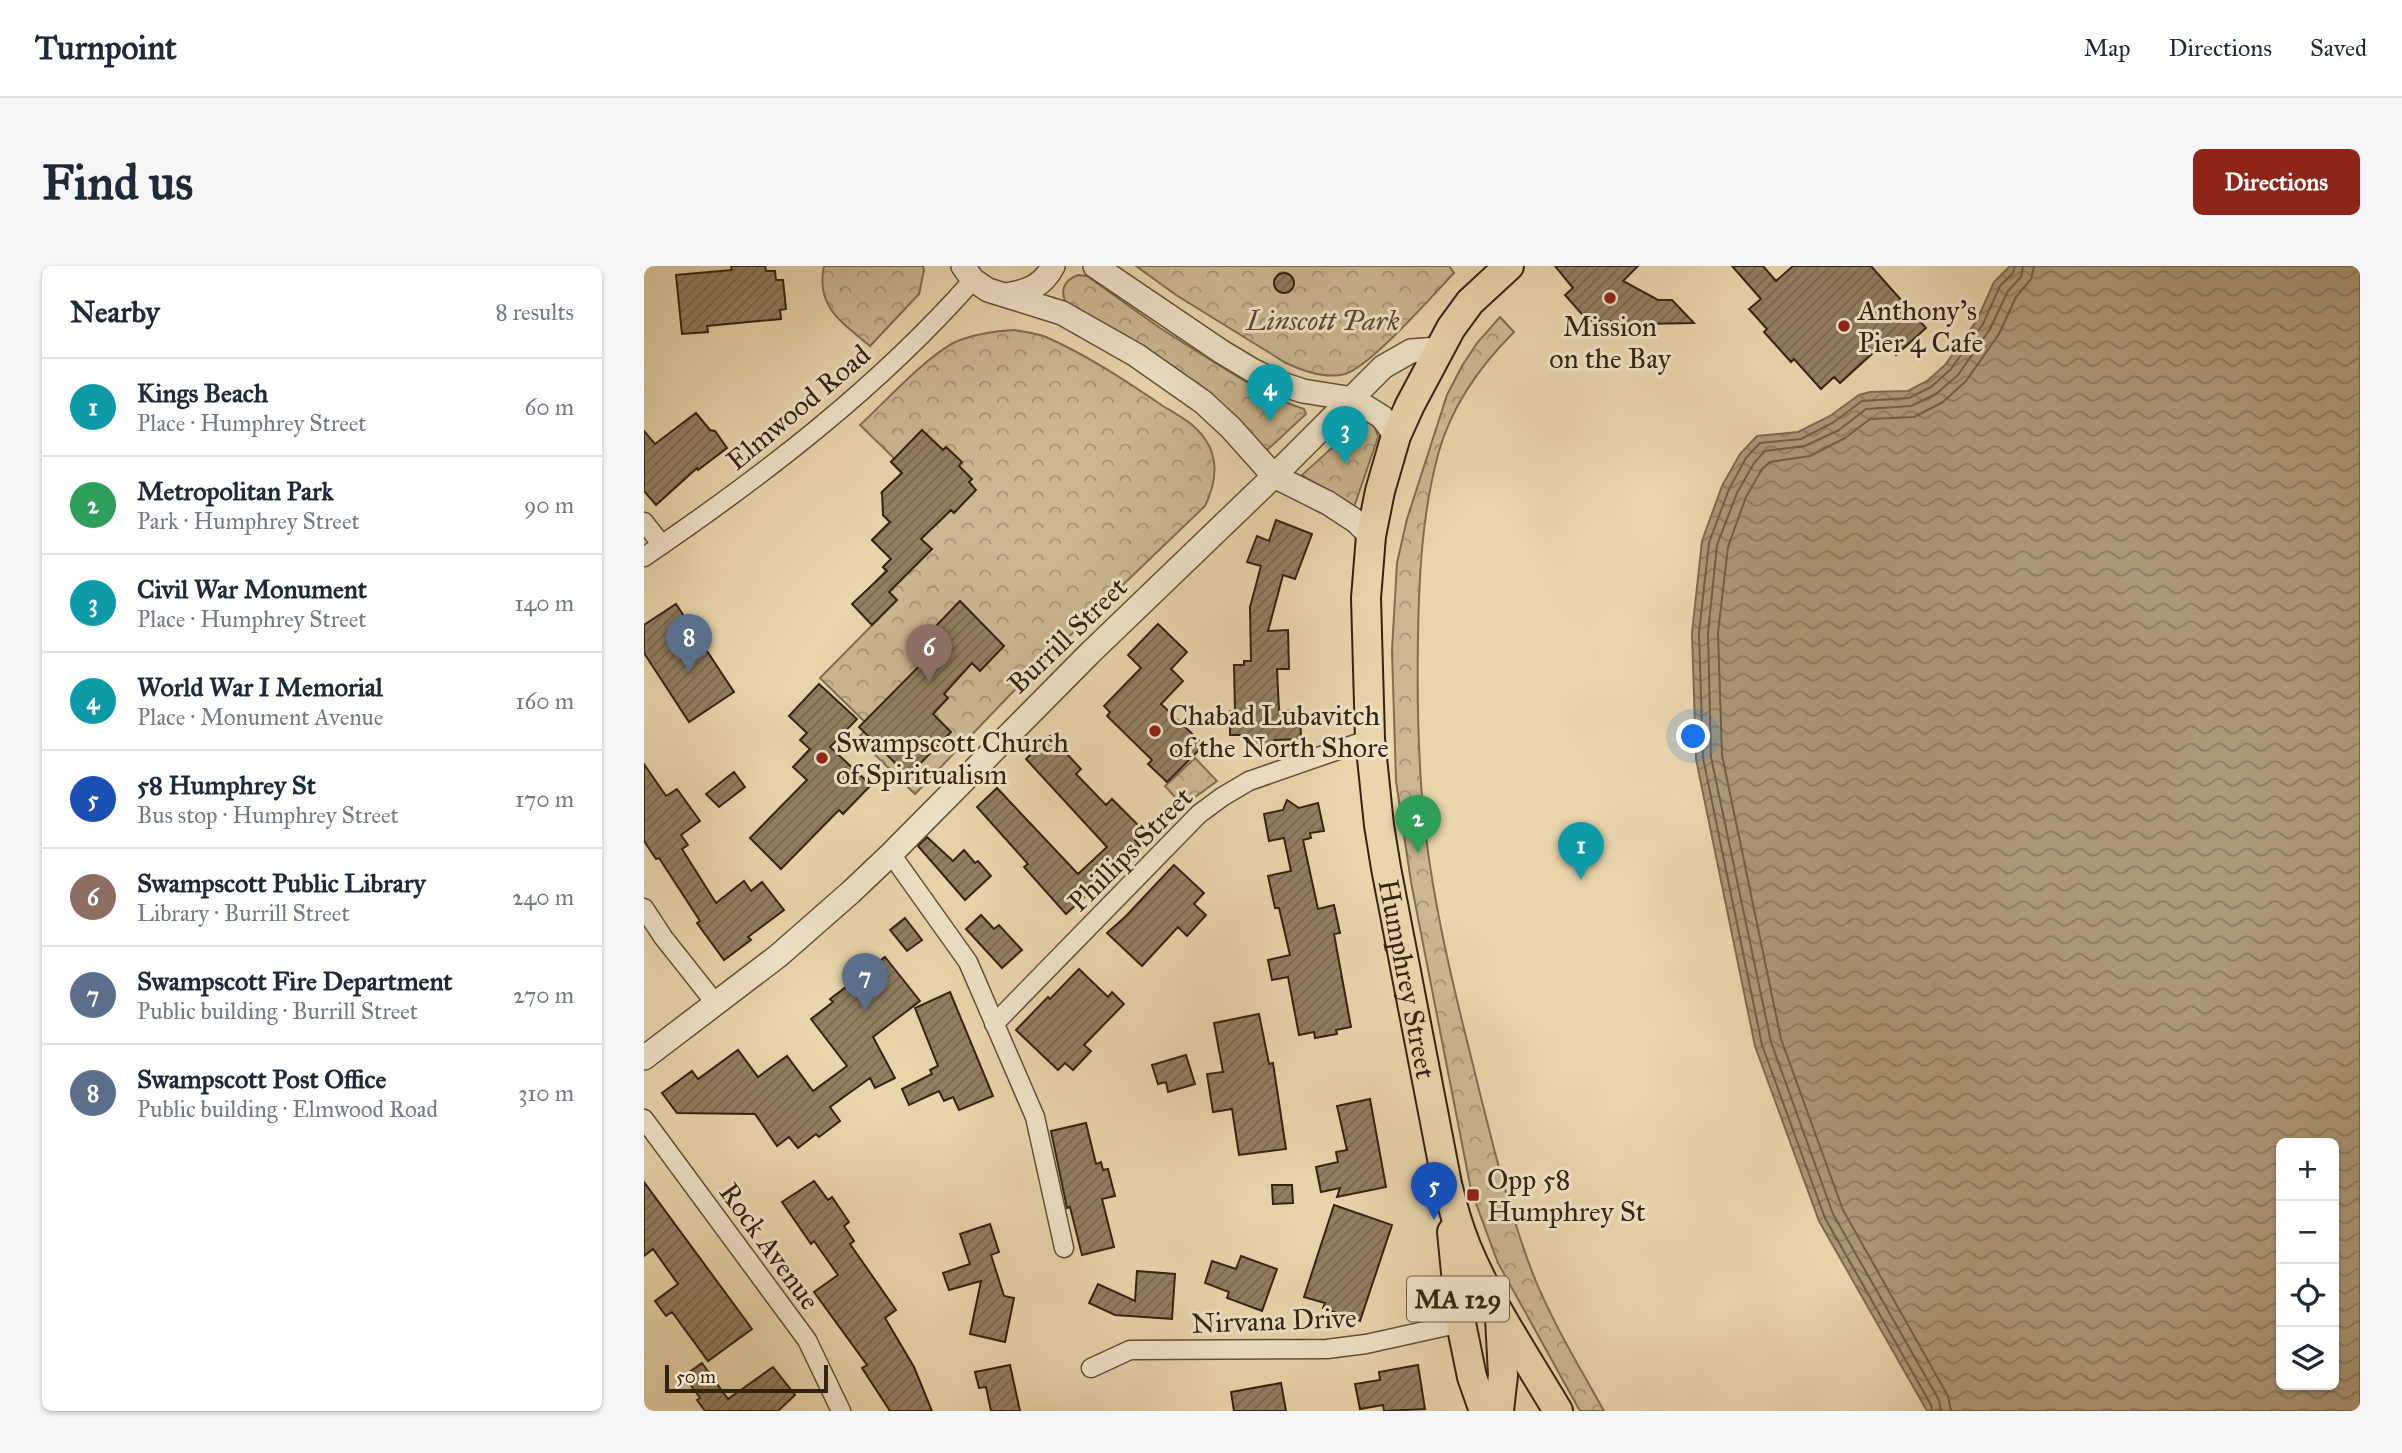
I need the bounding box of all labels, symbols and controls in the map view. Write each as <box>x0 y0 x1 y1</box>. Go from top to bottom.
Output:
text: Turnpoint <box>35 28 177 68</box>
text: Map <box>2084 33 2131 63</box>
text: Directions <box>2169 33 2272 63</box>
text: Saved <box>2310 33 2367 63</box>
button: Directions <box>2193 149 2360 215</box>
text: Find us <box>42 153 193 212</box>
marker: Mission on the Bay <box>1602 290 1618 306</box>
place label: Anthony's Pier 4 Cafe <box>1857 293 1983 360</box>
text: Nearby <box>70 294 160 330</box>
text: 8 results <box>495 298 574 326</box>
park label: Linscott Park <box>1244 303 1400 338</box>
place label: Mission on the Bay <box>1549 309 1672 376</box>
marker: Anthony's Pier 4 Cafe <box>1836 318 1852 334</box>
street label: Elmwood Road <box>719 337 878 478</box>
pin: 4 <box>1247 364 1293 422</box>
text: Kings Beach <box>137 377 268 409</box>
text: 1 <box>88 393 98 421</box>
text: 60 m <box>525 393 574 421</box>
pin: 3 <box>1322 406 1368 464</box>
text: Place · Humphrey Street <box>137 409 366 437</box>
text: Metropolitan Park <box>137 475 334 507</box>
text: 2 <box>87 491 99 519</box>
text: 90 m <box>524 491 574 519</box>
text: Park · Humphrey Street <box>137 507 360 535</box>
street label: Burrill Street <box>1000 570 1135 701</box>
text: Civil War Monument <box>137 573 367 605</box>
text: 3 <box>88 589 98 617</box>
text: 140 m <box>514 589 574 617</box>
text: Place · Humphrey Street <box>137 605 366 633</box>
pin: 8 <box>666 614 712 672</box>
pin: 6 <box>906 624 952 682</box>
text: World War I Memorial <box>137 671 383 703</box>
text: 4 <box>87 687 99 715</box>
text: 160 m <box>516 687 574 715</box>
place label: Chabad Lubavitch of the North Shore <box>1169 698 1389 765</box>
text: Place · Monument Avenue <box>137 703 383 731</box>
your location <box>1676 719 1710 753</box>
marker: Chabad Lubavitch of the North Shore <box>1147 723 1163 739</box>
place label: Swampscott Church of Spiritualism <box>836 725 1069 792</box>
marker: Swampscott Church of Spiritualism <box>814 750 830 766</box>
text: 58 Humphrey St <box>137 769 316 801</box>
street label: Phillips Street <box>1061 780 1200 919</box>
text: 5 <box>88 785 98 813</box>
text: 170 m <box>515 785 574 813</box>
pin: 2 <box>1395 795 1441 853</box>
text: Bus stop · Humphrey Street <box>137 801 399 829</box>
pin: 1 <box>1558 822 1604 880</box>
text: Swampscott Public Library <box>137 867 426 899</box>
street label: Humphrey Street <box>1371 876 1443 1082</box>
text: 6 <box>87 883 99 911</box>
text: 240 m <box>512 883 574 911</box>
text: Library · Burrill Street <box>137 899 350 927</box>
pin: 7 <box>842 953 888 1011</box>
text: Swampscott Fire Department <box>137 965 453 997</box>
text: 7 <box>87 981 99 1009</box>
text: 270 m <box>513 981 574 1009</box>
text: Public building · Burrill Street <box>137 997 418 1025</box>
text: Swampscott Post Office <box>137 1063 386 1095</box>
text: 8 <box>87 1079 99 1107</box>
text: 310 m <box>518 1079 574 1107</box>
text: Public building · Elmwood Road <box>137 1095 438 1123</box>
map controls <box>2276 1138 2339 1390</box>
button: + <box>2276 1138 2339 1201</box>
pin: 5 <box>1411 1162 1457 1220</box>
place label: Opp 58 Humphrey St <box>1487 1162 1646 1229</box>
street label: Rock Avenue <box>712 1176 827 1317</box>
marker: Opp 58 Humphrey St <box>1465 1187 1481 1203</box>
button: − <box>2276 1201 2339 1264</box>
button: locate <box>2276 1264 2339 1327</box>
road number: MA 129 <box>1407 1276 1509 1322</box>
street label: Nirvana Drive <box>1191 1300 1357 1341</box>
button: layers <box>2276 1327 2339 1390</box>
scale bar <box>665 1362 828 1394</box>
text: 50 m <box>676 1365 716 1388</box>

